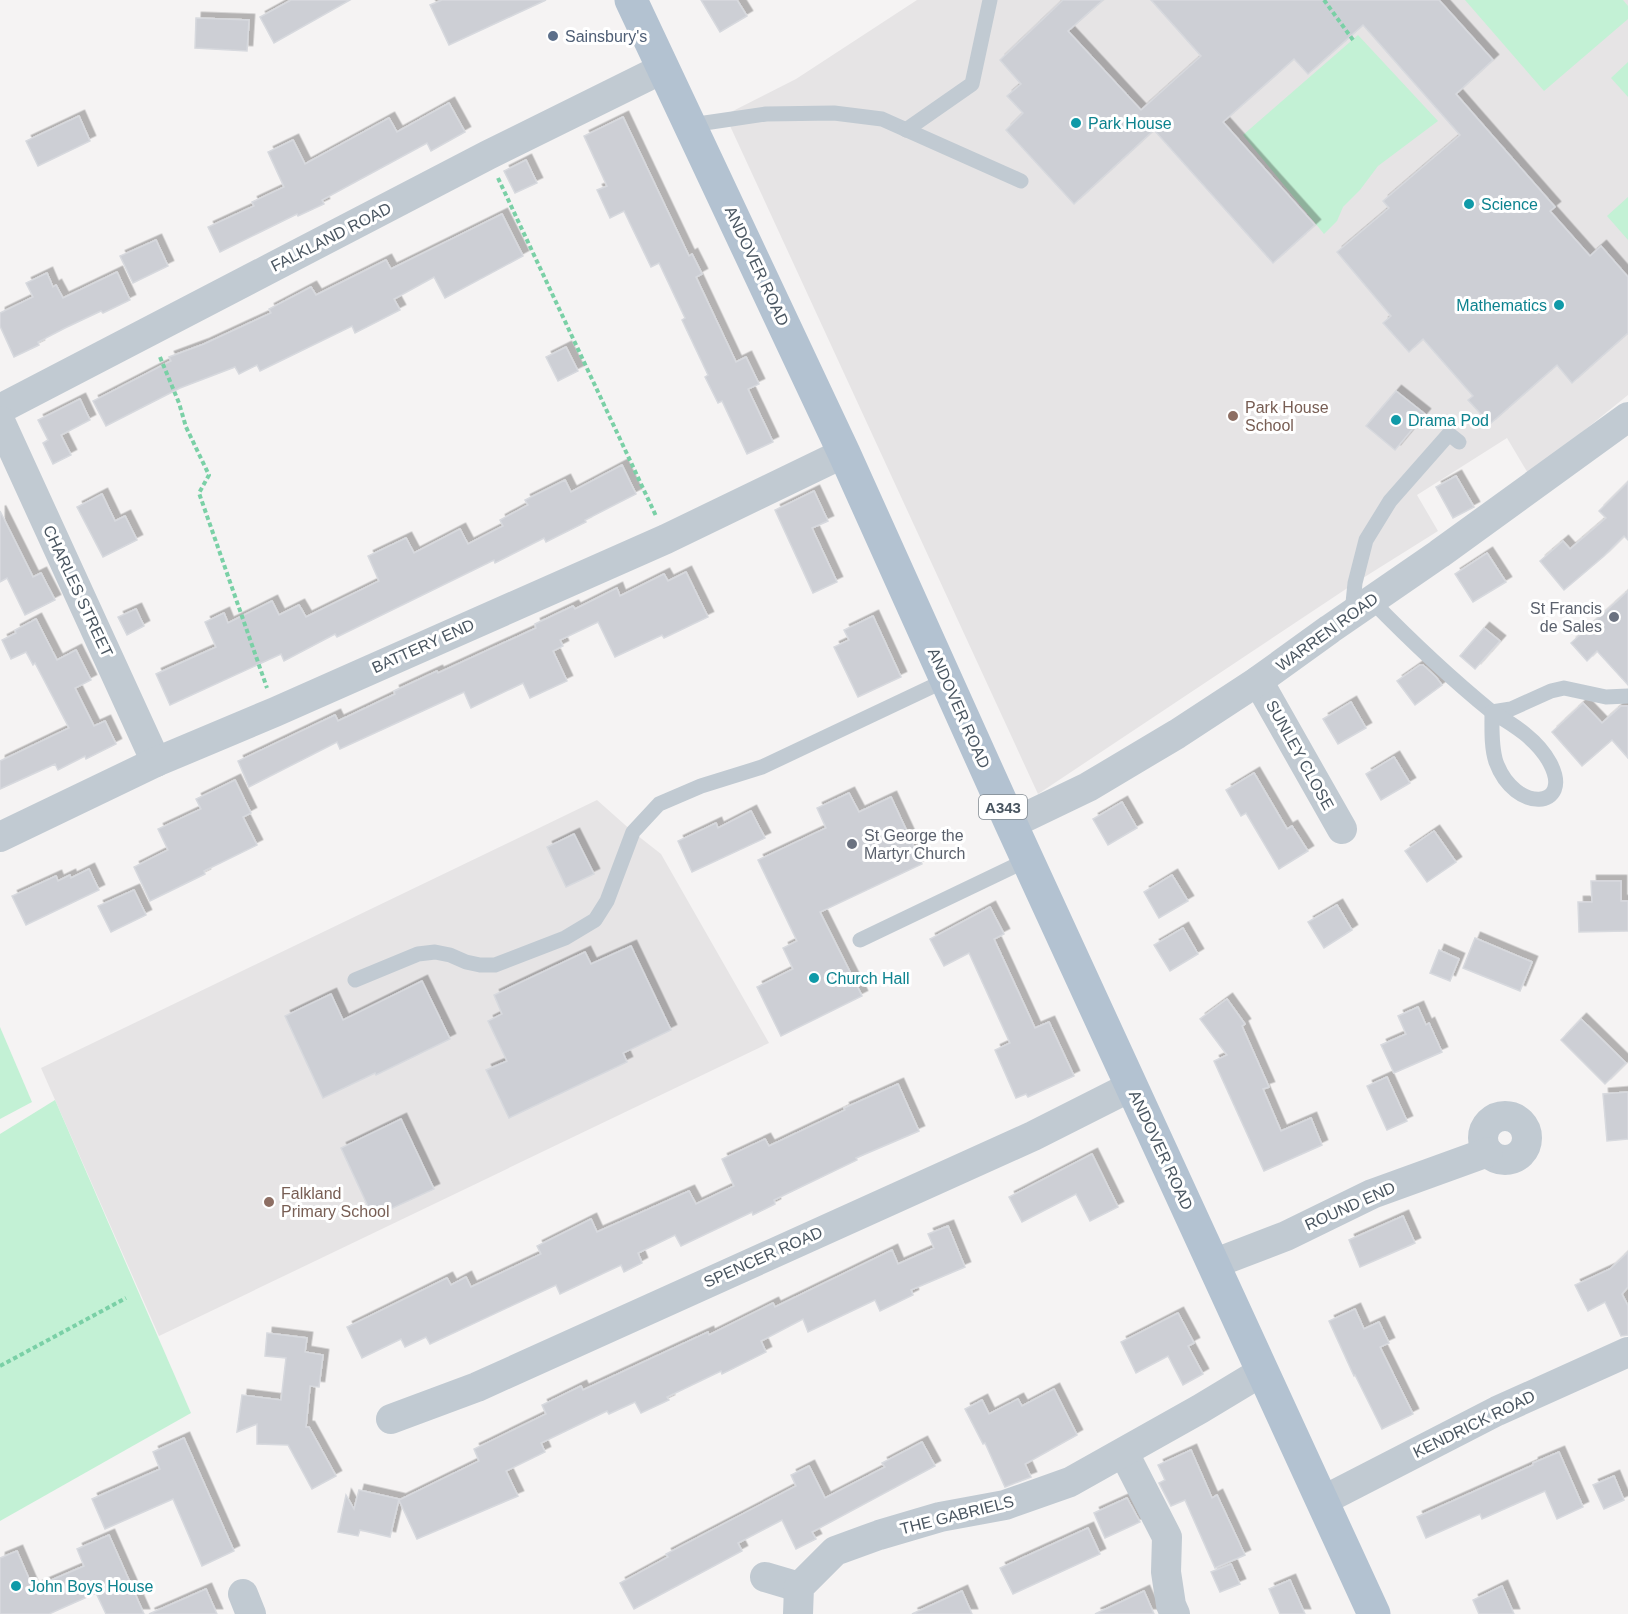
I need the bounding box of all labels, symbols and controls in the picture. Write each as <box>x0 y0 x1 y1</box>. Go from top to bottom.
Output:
place label: Sainsbury's <box>565 28 647 45</box>
marker: Sainsbury's <box>546 29 560 43</box>
place label: Park House <box>1088 115 1172 132</box>
marker: Park House <box>1069 116 1083 130</box>
place label: Science <box>1481 196 1538 213</box>
marker: Science <box>1462 197 1476 211</box>
street label: FALKLAND ROAD <box>268 199 394 275</box>
street label: ANDOVER ROAD <box>722 204 792 328</box>
place label: Mathematics <box>1456 297 1547 314</box>
marker: Mathematics <box>1552 298 1566 312</box>
place label: Park House School <box>1245 399 1329 434</box>
marker: Park House School <box>1226 409 1240 423</box>
place label: Drama Pod <box>1408 412 1489 429</box>
marker: Drama Pod <box>1389 413 1403 427</box>
street label: CHARLES STREET <box>40 523 116 660</box>
street label: WARREN ROAD <box>1273 590 1381 674</box>
place label: St Francis de Sales <box>1530 600 1602 635</box>
marker: St Francis de Sales <box>1607 610 1621 624</box>
street label: BATTERY END <box>369 616 477 676</box>
street label: ANDOVER ROAD <box>925 645 993 771</box>
street label: SUNLEY CLOSE <box>1263 697 1337 813</box>
road number: A343 <box>979 795 1027 819</box>
place label: St George the Martyr Church <box>864 827 965 862</box>
marker: St George the Martyr Church <box>845 837 859 851</box>
place label: Church Hall <box>826 970 910 987</box>
marker: Church Hall <box>807 971 821 985</box>
street label: ANDOVER ROAD <box>1126 1088 1196 1212</box>
street label: ROUND END <box>1302 1179 1398 1233</box>
place label: Falkland Primary School <box>281 1185 389 1220</box>
marker: Falkland Primary School <box>262 1195 276 1209</box>
street label: SPENCER ROAD <box>701 1223 825 1291</box>
street label: KENDRICK ROAD <box>1410 1387 1538 1461</box>
street label: THE GABRIELS <box>898 1493 1016 1537</box>
place label: John Boys House <box>28 1578 154 1595</box>
marker: John Boys House <box>9 1579 23 1593</box>

